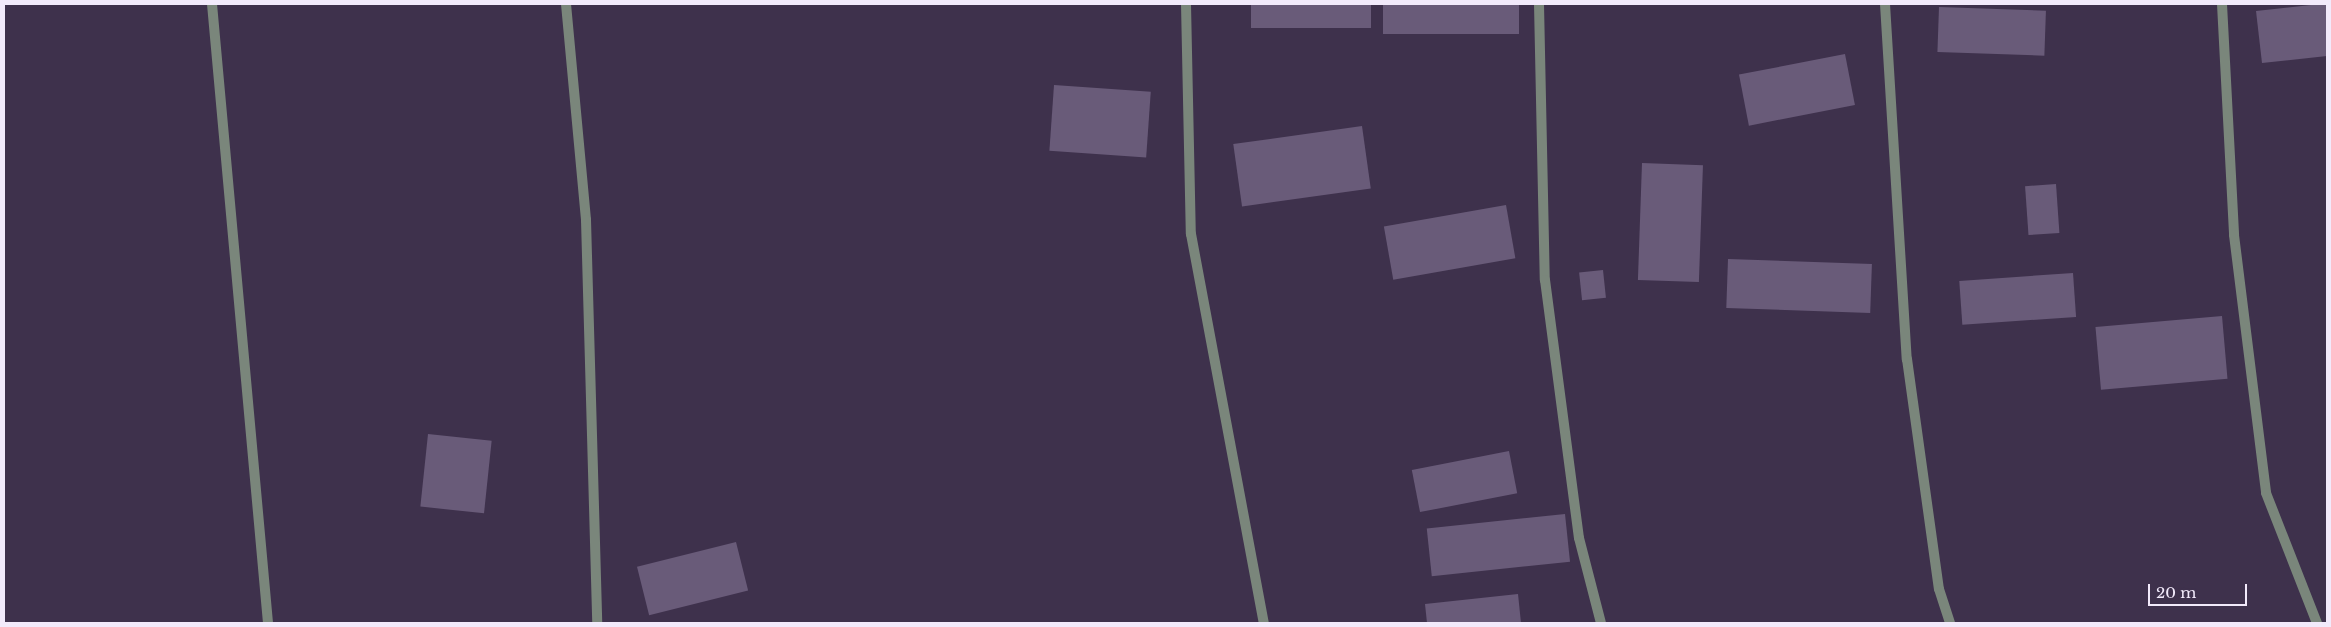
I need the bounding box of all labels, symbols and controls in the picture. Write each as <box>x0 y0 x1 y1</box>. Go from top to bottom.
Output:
scale bar <box>2151 574 2250 606</box>
text: 20 m <box>2156 583 2196 602</box>

